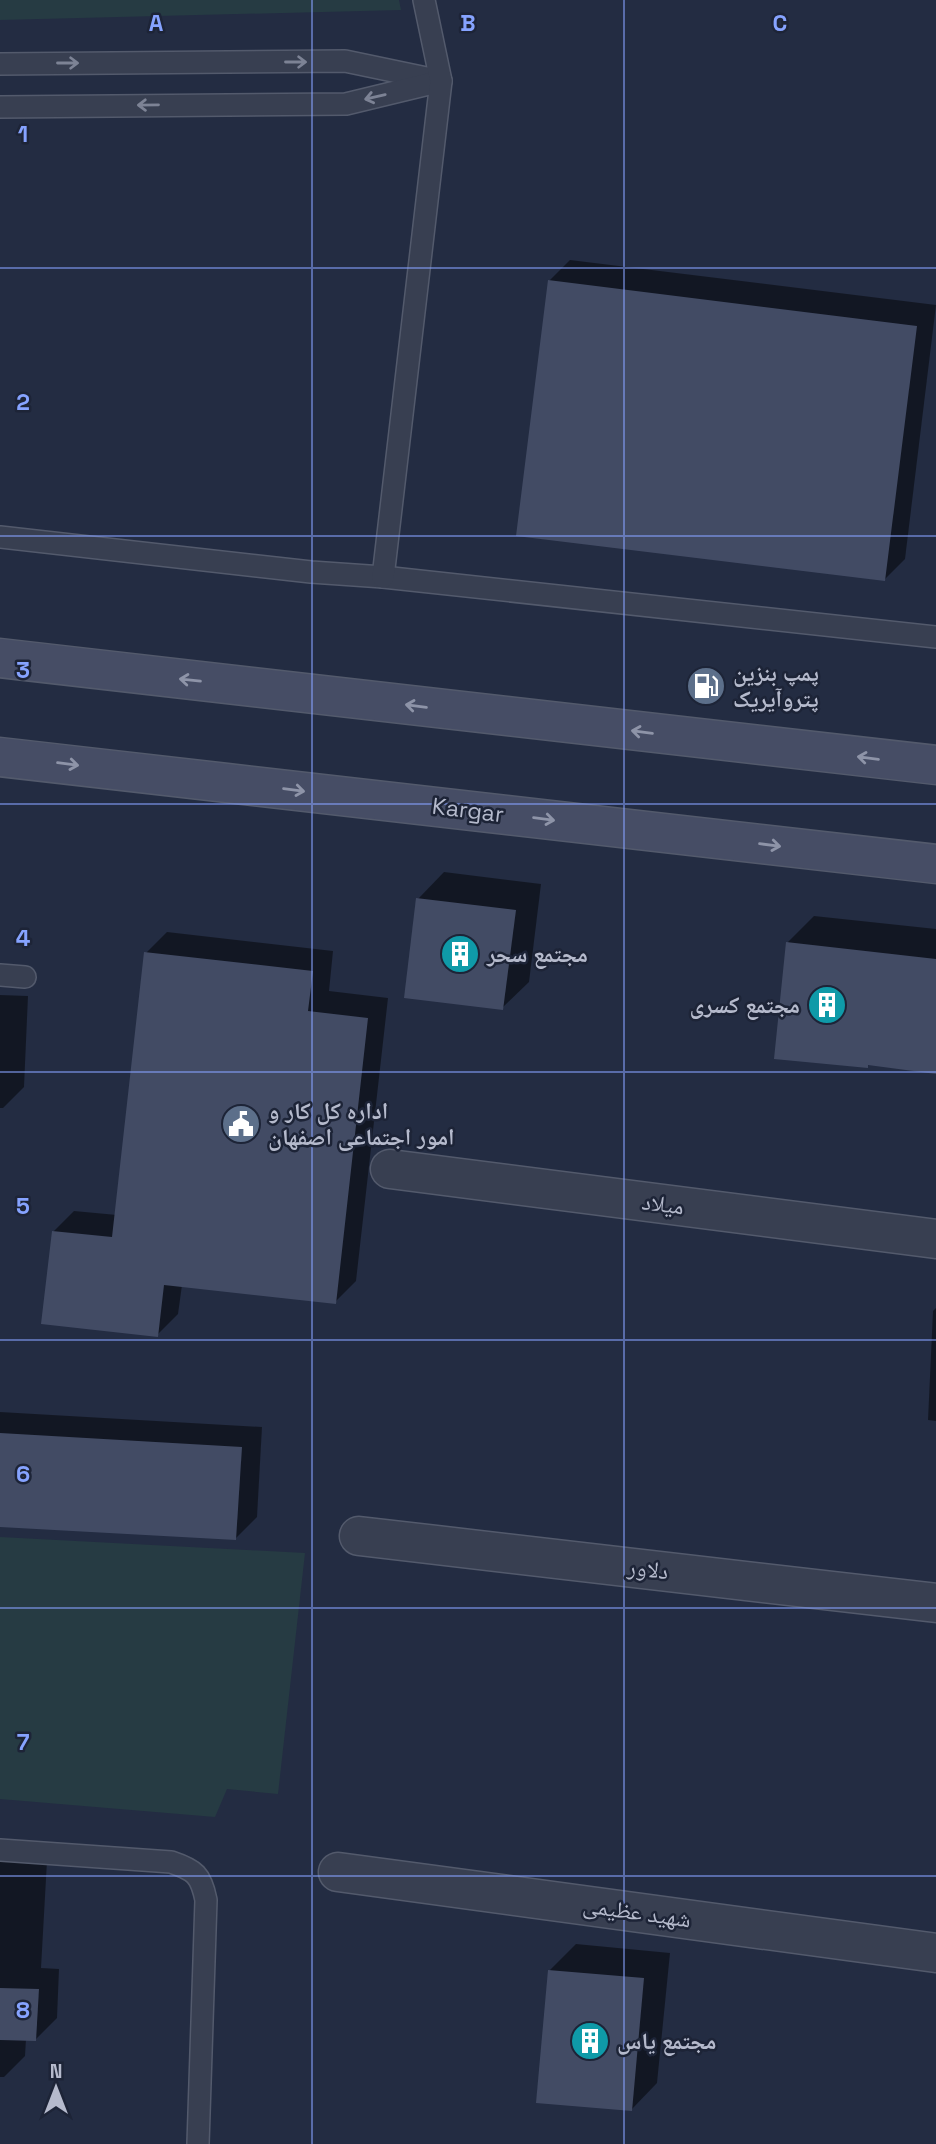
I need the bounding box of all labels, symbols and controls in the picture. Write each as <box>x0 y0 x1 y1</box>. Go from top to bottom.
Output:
text: A <box>149 8 164 38</box>
text: B <box>460 8 476 38</box>
text: C <box>773 8 787 38</box>
one-way arrow <box>284 55 307 68</box>
one-way arrow <box>56 56 79 70</box>
one-way arrow <box>364 91 387 104</box>
one-way arrow <box>137 99 160 112</box>
text: 1 <box>18 119 28 149</box>
text: 2 <box>16 387 30 417</box>
text: 3 <box>16 655 30 685</box>
place label: پمپ بنزین پتروآیریک <box>733 658 819 714</box>
fuel station icon: پمپ بنزین پتروآیریک <box>685 665 727 707</box>
one-way arrow <box>179 673 202 686</box>
one-way arrow <box>405 699 428 712</box>
one-way arrow <box>631 725 654 738</box>
one-way arrow <box>857 751 880 764</box>
one-way arrow <box>56 758 79 771</box>
one-way arrow <box>282 784 305 797</box>
street label: Kargar <box>430 791 506 829</box>
one-way arrow <box>532 813 555 826</box>
one-way arrow <box>758 839 781 852</box>
text: 4 <box>16 923 31 953</box>
building icon: مجتمع سحر <box>439 933 481 975</box>
place label: مجتمع سحر <box>486 939 588 969</box>
building icon: مجتمع کسری <box>806 984 848 1026</box>
place label: مجتمع کسری <box>689 990 800 1020</box>
place label: اداره کل کار و امور اجتماعی اصفهان <box>268 1096 455 1152</box>
public building icon: اداره کل کار و امور اجتماعی اصفهان <box>220 1103 262 1145</box>
street label: میلاد <box>640 1187 686 1221</box>
text: 5 <box>16 1191 30 1221</box>
text: 6 <box>16 1459 30 1489</box>
street label: دلاور <box>625 1551 670 1586</box>
text: 7 <box>17 1727 30 1757</box>
street label: شهید عظیمی <box>581 1890 693 1934</box>
text: 8 <box>16 1995 30 2025</box>
building icon: مجتمع یاس <box>569 2020 611 2062</box>
place label: مجتمع یاس <box>617 2026 717 2056</box>
north arrow <box>21 2053 91 2123</box>
text: N <box>50 2059 62 2084</box>

